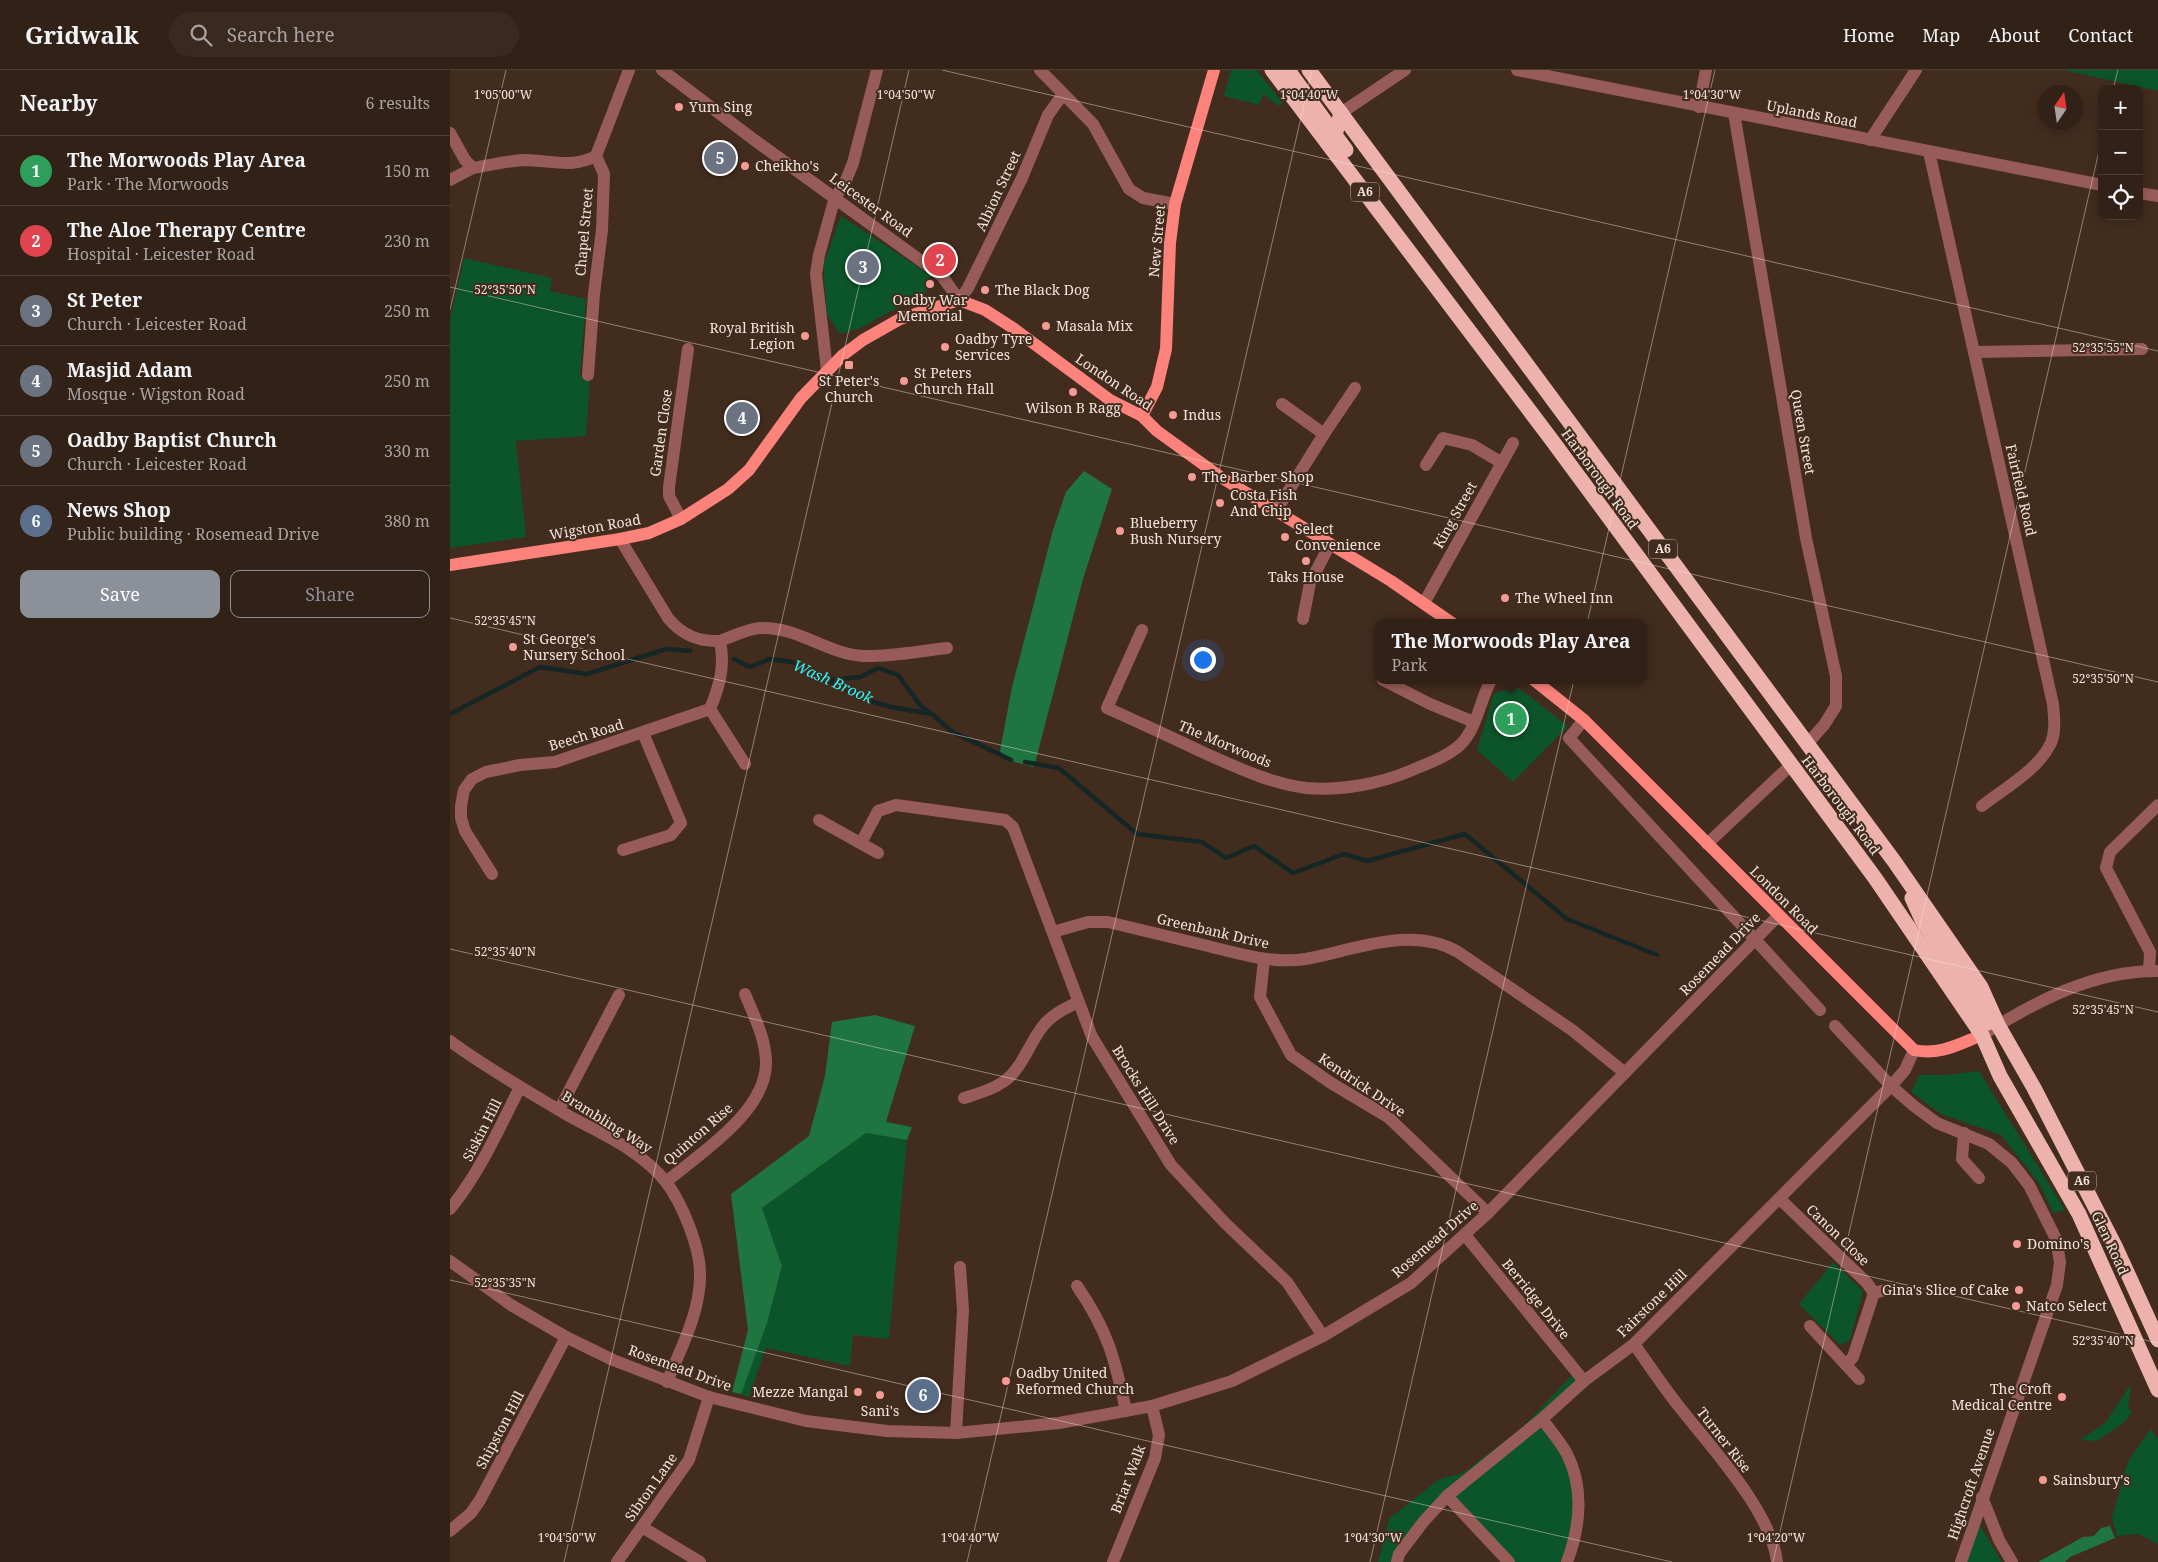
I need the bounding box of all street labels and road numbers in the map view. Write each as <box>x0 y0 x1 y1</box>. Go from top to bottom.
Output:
street label: Uplands Road <box>1765 95 1860 132</box>
street label: Albion Street <box>971 147 1025 234</box>
street label: Leicester Road <box>826 168 917 241</box>
road number: A6 <box>1351 182 1379 202</box>
street label: Chapel Street <box>570 187 597 277</box>
street label: New Street <box>1144 204 1169 278</box>
street label: London Road <box>1072 349 1157 415</box>
street label: Garden Close <box>645 388 676 478</box>
street label: Queen Street <box>1787 388 1820 476</box>
street label: Harborough Road <box>1558 425 1643 533</box>
street label: Fairfield Road <box>2002 442 2041 538</box>
street label: King Street <box>1428 478 1481 552</box>
street label: Wigston Road <box>548 509 642 544</box>
road number: A6 <box>1649 539 1677 558</box>
street label: Beech Road <box>546 714 626 755</box>
street label: The Morwoods <box>1176 715 1275 772</box>
street label: Harborough Road <box>1798 751 1885 858</box>
street label: London Road <box>1746 861 1823 938</box>
street label: Greenbank Drive <box>1155 908 1271 953</box>
street label: Rosemead Drive <box>1675 908 1764 999</box>
street label: Brocks Hill Drive <box>1108 1042 1185 1148</box>
street label: Kendrick Drive <box>1315 1048 1410 1121</box>
street label: Brambling Way <box>558 1086 656 1157</box>
street label: Siskin Hill <box>458 1095 506 1164</box>
street label: Quinton Rise <box>659 1098 736 1169</box>
road number: A6 <box>2068 1172 2096 1190</box>
street label: Rosemead Drive <box>1387 1196 1482 1281</box>
street label: Canon Close <box>1803 1200 1874 1270</box>
street label: Glen Road <box>2087 1208 2134 1278</box>
street label: Berridge Drive <box>1498 1254 1575 1343</box>
street label: Fairstone Hill <box>1613 1264 1691 1341</box>
street label: Rosemead Drive <box>626 1340 735 1395</box>
street label: Shipston Hill <box>471 1387 528 1472</box>
street label: Turner Rise <box>1693 1403 1756 1476</box>
street label: Highcroft Avenue <box>1942 1425 1999 1542</box>
street label: Briar Walk <box>1106 1441 1150 1516</box>
street label: Sibton Lane <box>620 1449 681 1525</box>

